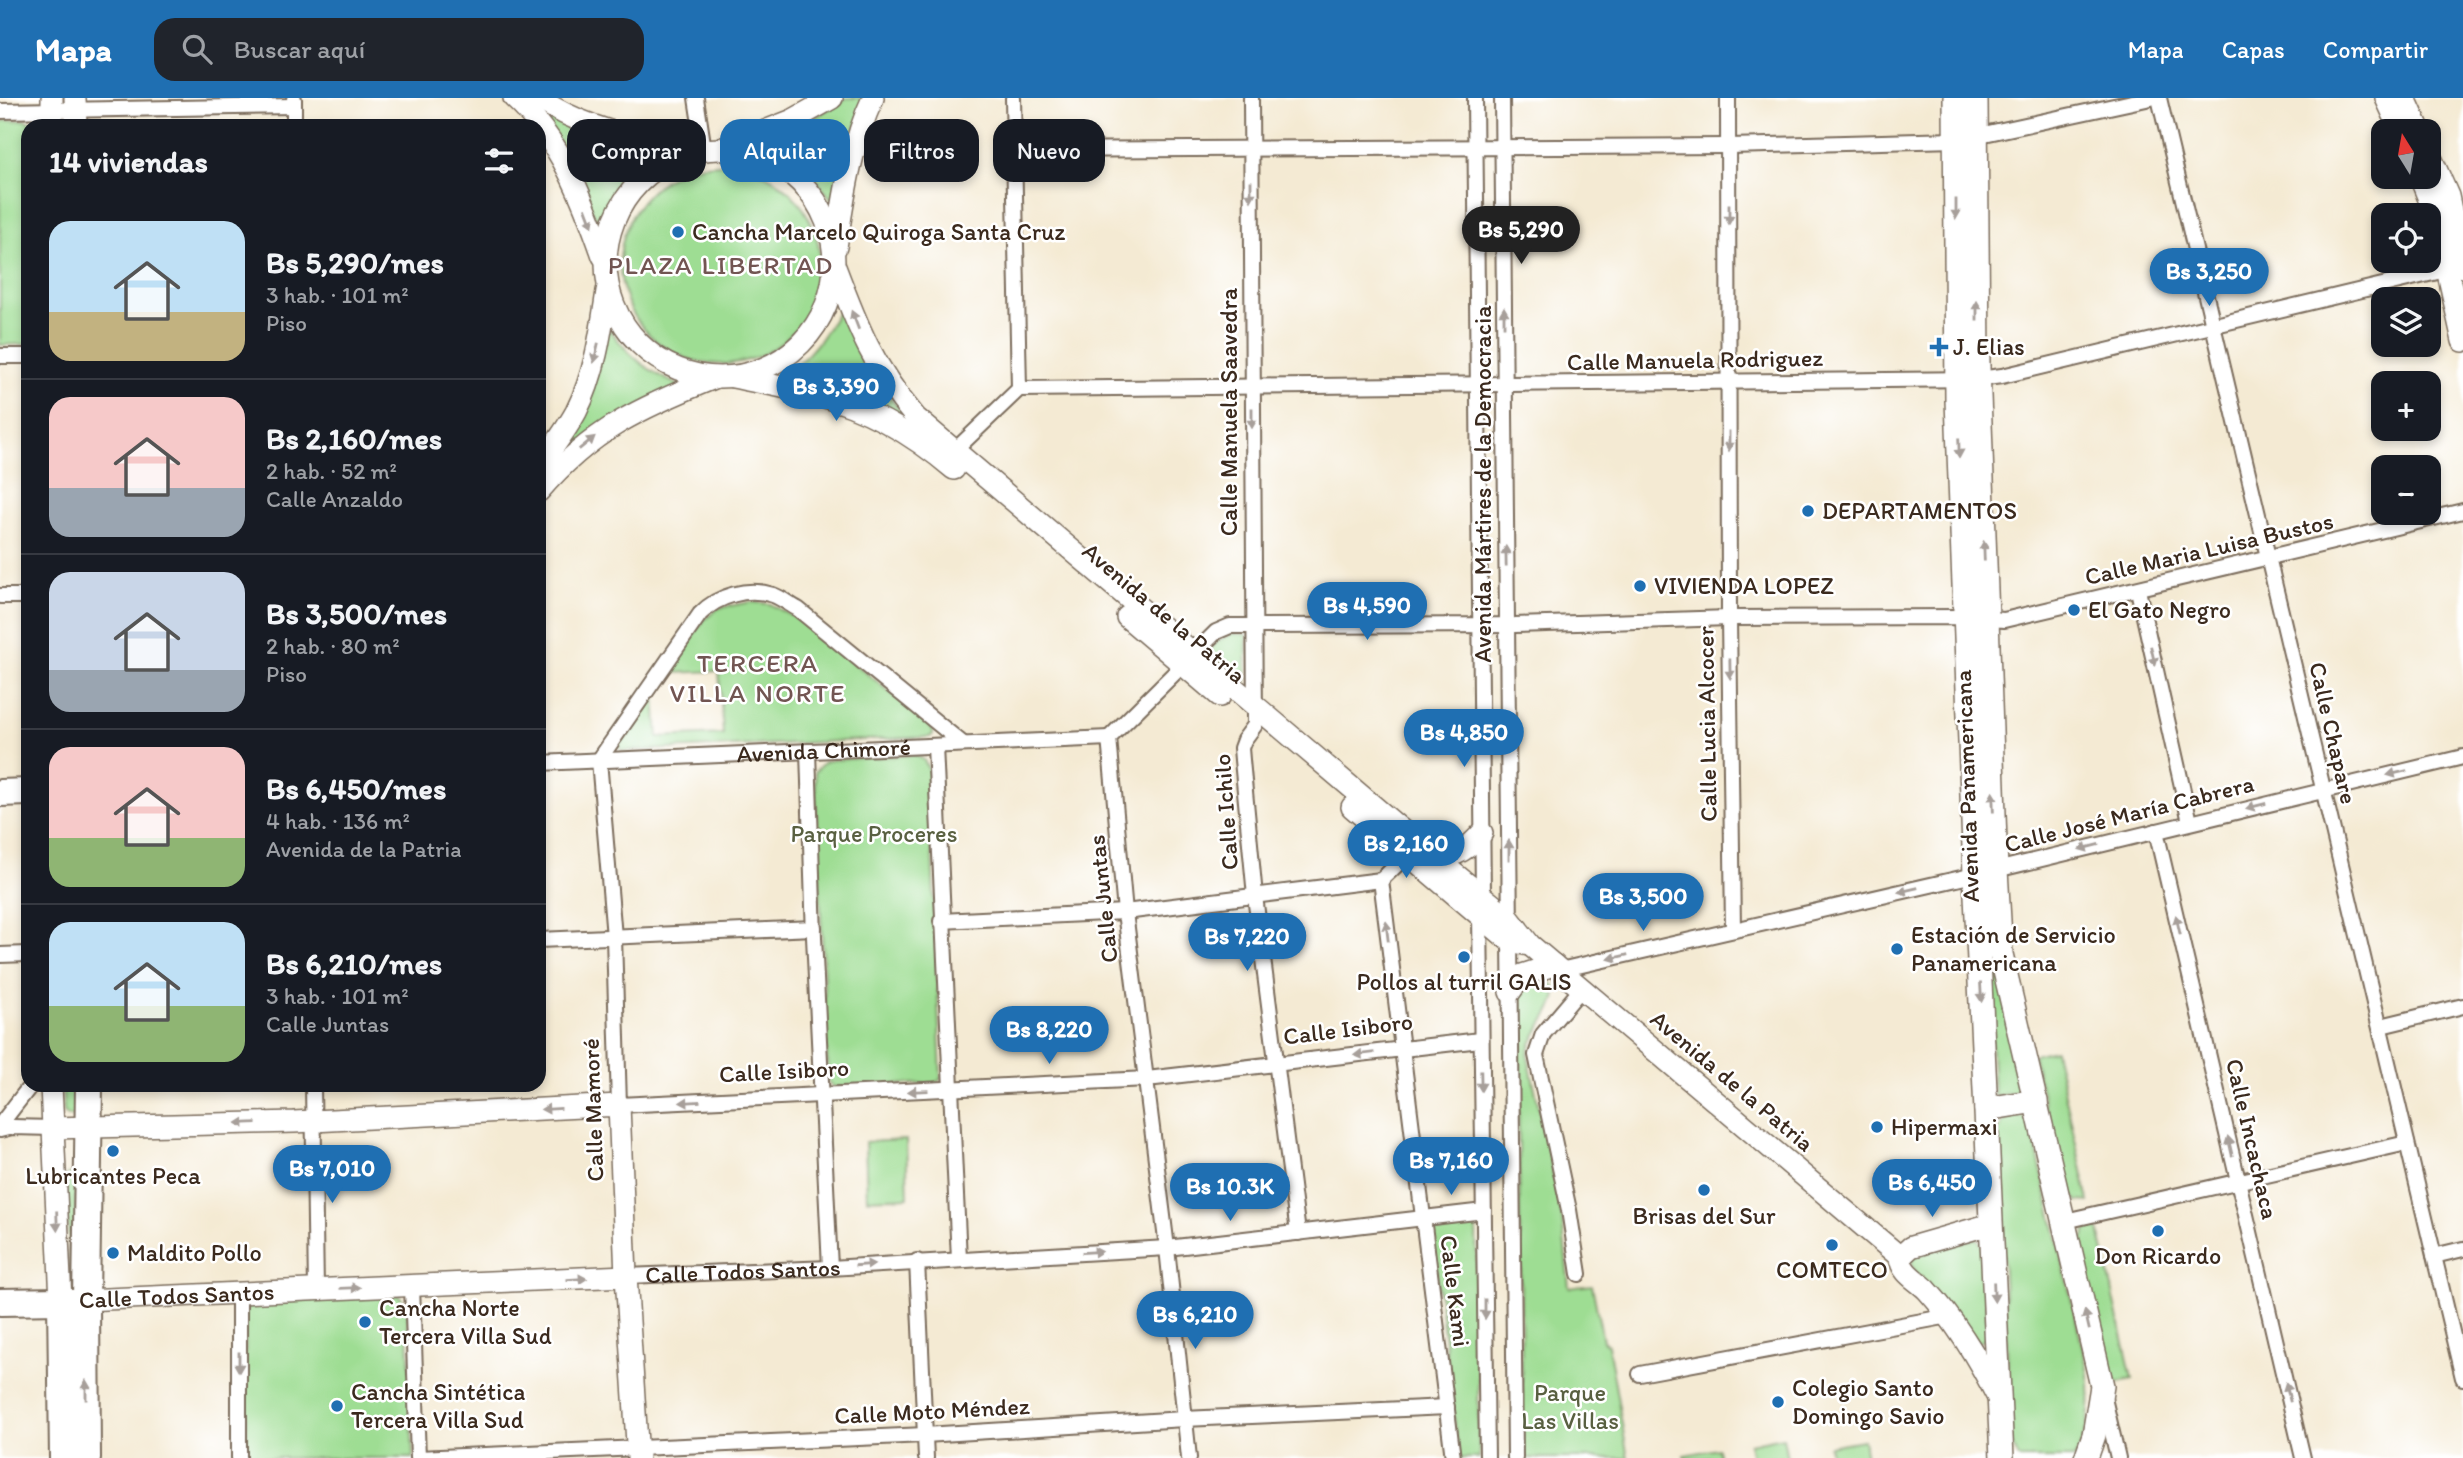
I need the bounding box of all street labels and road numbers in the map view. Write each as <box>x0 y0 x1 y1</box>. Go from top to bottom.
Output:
street label: Calle Manuela Saavedra <box>1214 287 1243 536</box>
street label: Avenida Mártires de la Democracia <box>1468 305 1497 663</box>
street label: Calle Manuela Rodriguez <box>1567 343 1823 376</box>
street label: Calle Maria Luisa Bustos <box>2082 506 2336 591</box>
street label: Avenida de la Patria <box>1077 536 1252 689</box>
street label: Calle Lucia Alcocer <box>1690 625 1723 822</box>
street label: Calle Chapare <box>2303 659 2364 807</box>
street label: Avenida Panamericana <box>1948 668 1985 903</box>
street label: Avenida Chimoré <box>736 732 912 768</box>
street label: Calle Ichilo <box>1207 753 1244 871</box>
street label: Calle José María Cabrera <box>2001 768 2257 859</box>
street label: Calle Juntas <box>1081 834 1124 964</box>
street label: Avenida de la Patria <box>1645 1004 1820 1157</box>
street label: Calle Isiboro <box>1282 1006 1414 1051</box>
street label: Calle Mamoré <box>576 1038 609 1182</box>
street label: Calle Isiboro <box>718 1053 850 1088</box>
street label: Calle Incachaca <box>2220 1056 2285 1222</box>
street label: Calle Kami <box>1434 1234 1477 1348</box>
street label: Calle Todos Santos <box>645 1252 841 1289</box>
street label: Calle Todos Santos <box>78 1277 275 1314</box>
street label: Calle Moto Méndez <box>833 1391 1030 1430</box>

